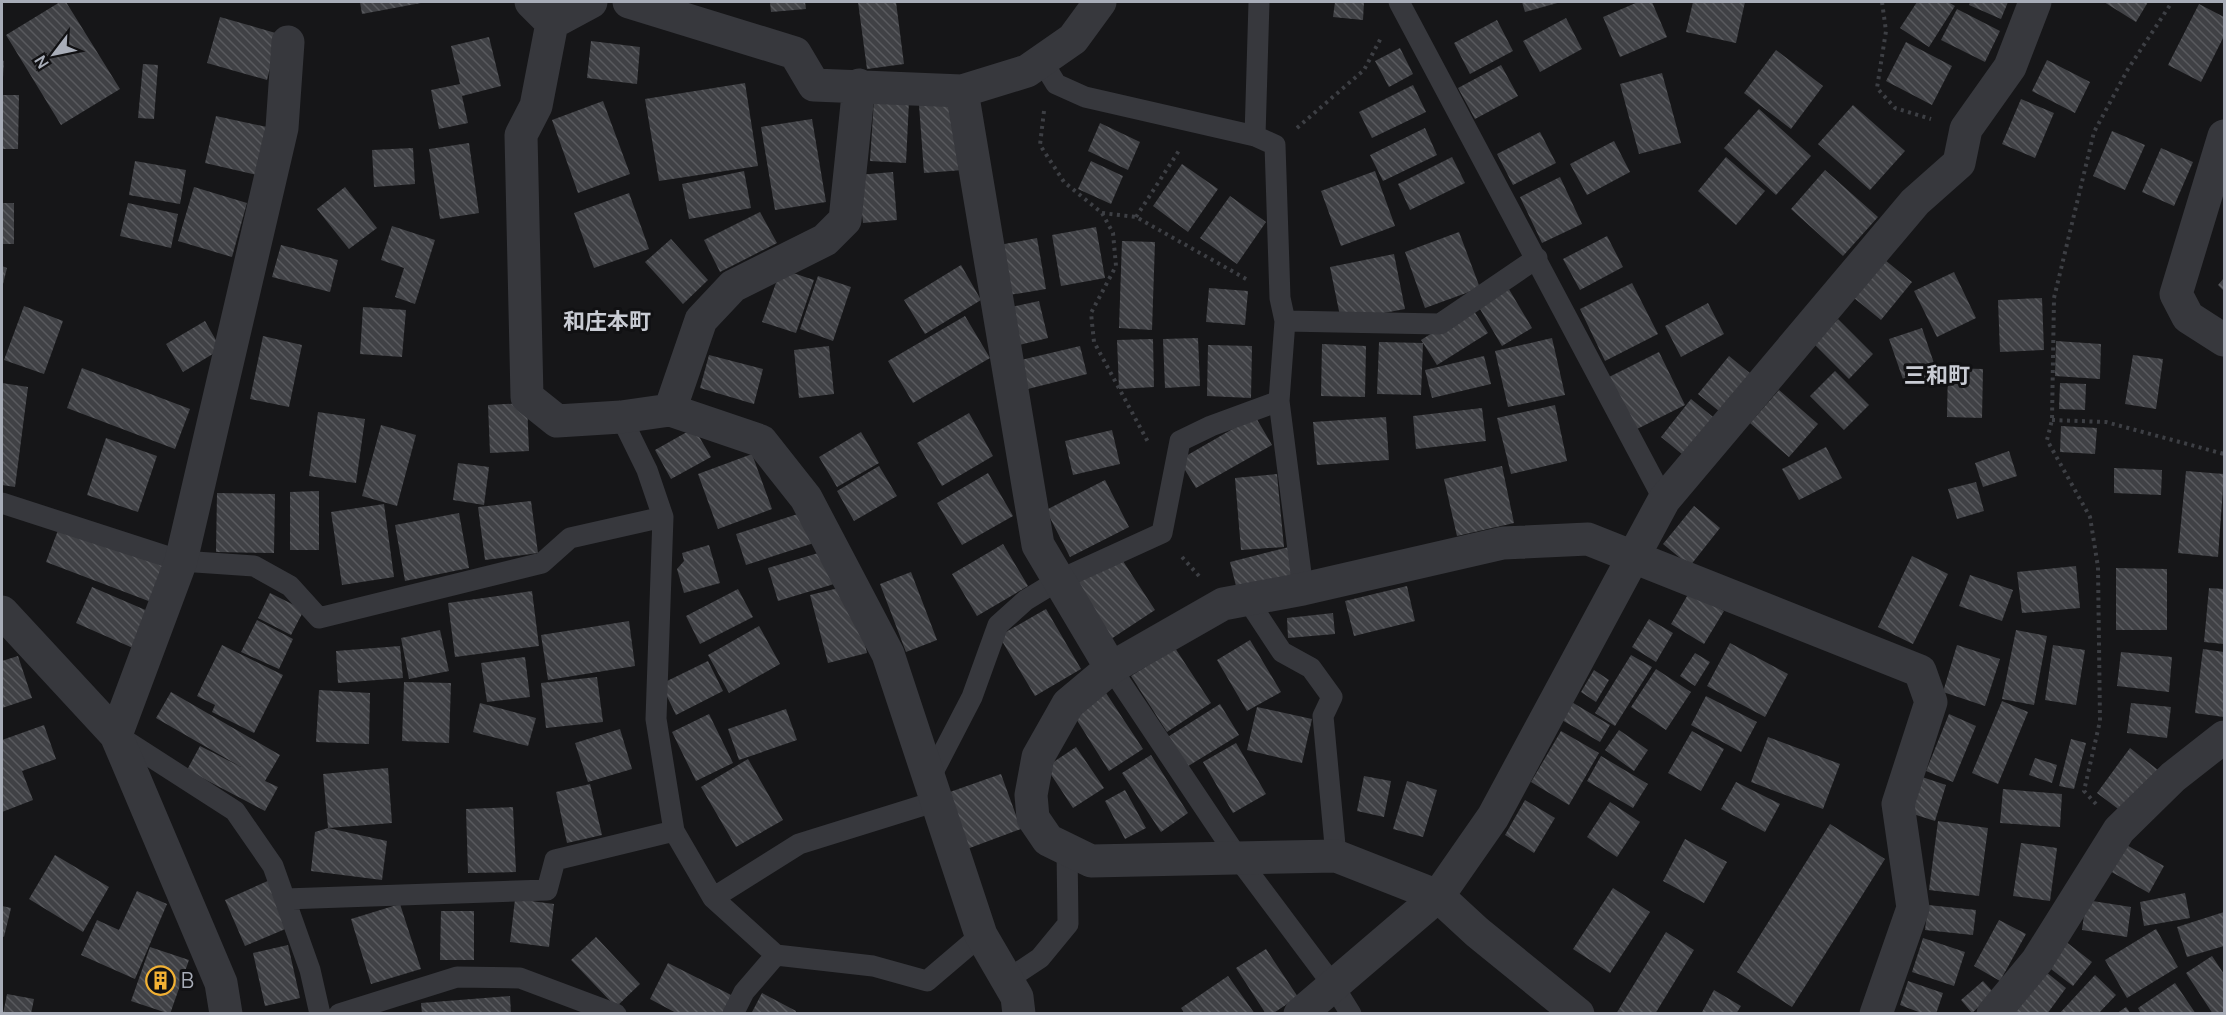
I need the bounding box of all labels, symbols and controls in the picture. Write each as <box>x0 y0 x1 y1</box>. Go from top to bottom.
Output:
north arrow <box>24 24 84 84</box>
text: N <box>29 51 54 73</box>
district label: 和庄本町 <box>563 306 651 336</box>
district label: 三和町 <box>1904 360 1970 390</box>
building icon: B <box>144 965 176 997</box>
place label: B <box>181 966 194 994</box>

